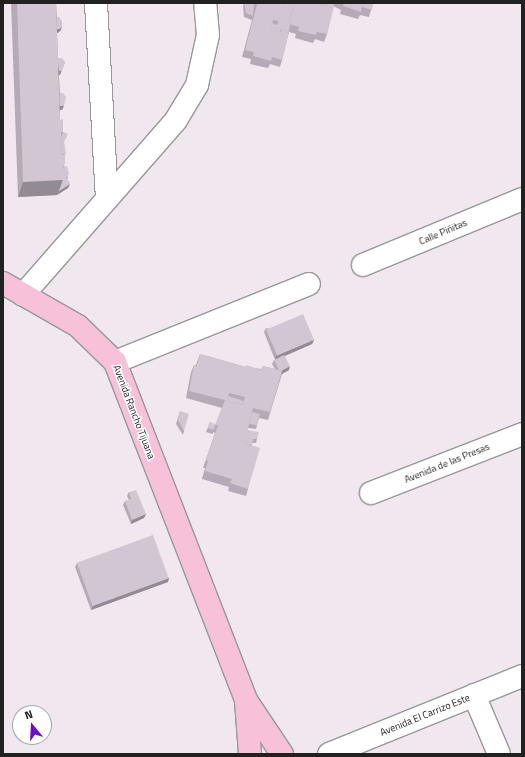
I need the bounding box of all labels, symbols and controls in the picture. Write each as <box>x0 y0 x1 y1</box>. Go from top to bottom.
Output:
street label: Calle Piñitas <box>417 216 469 248</box>
street label: Avenida Rancho Tijuana <box>111 363 157 461</box>
street label: Avenida de las Presas <box>403 440 491 486</box>
street label: Avenida El Carrizo Este <box>378 691 472 739</box>
north arrow <box>12 705 52 745</box>
text: N <box>23 706 35 723</box>

